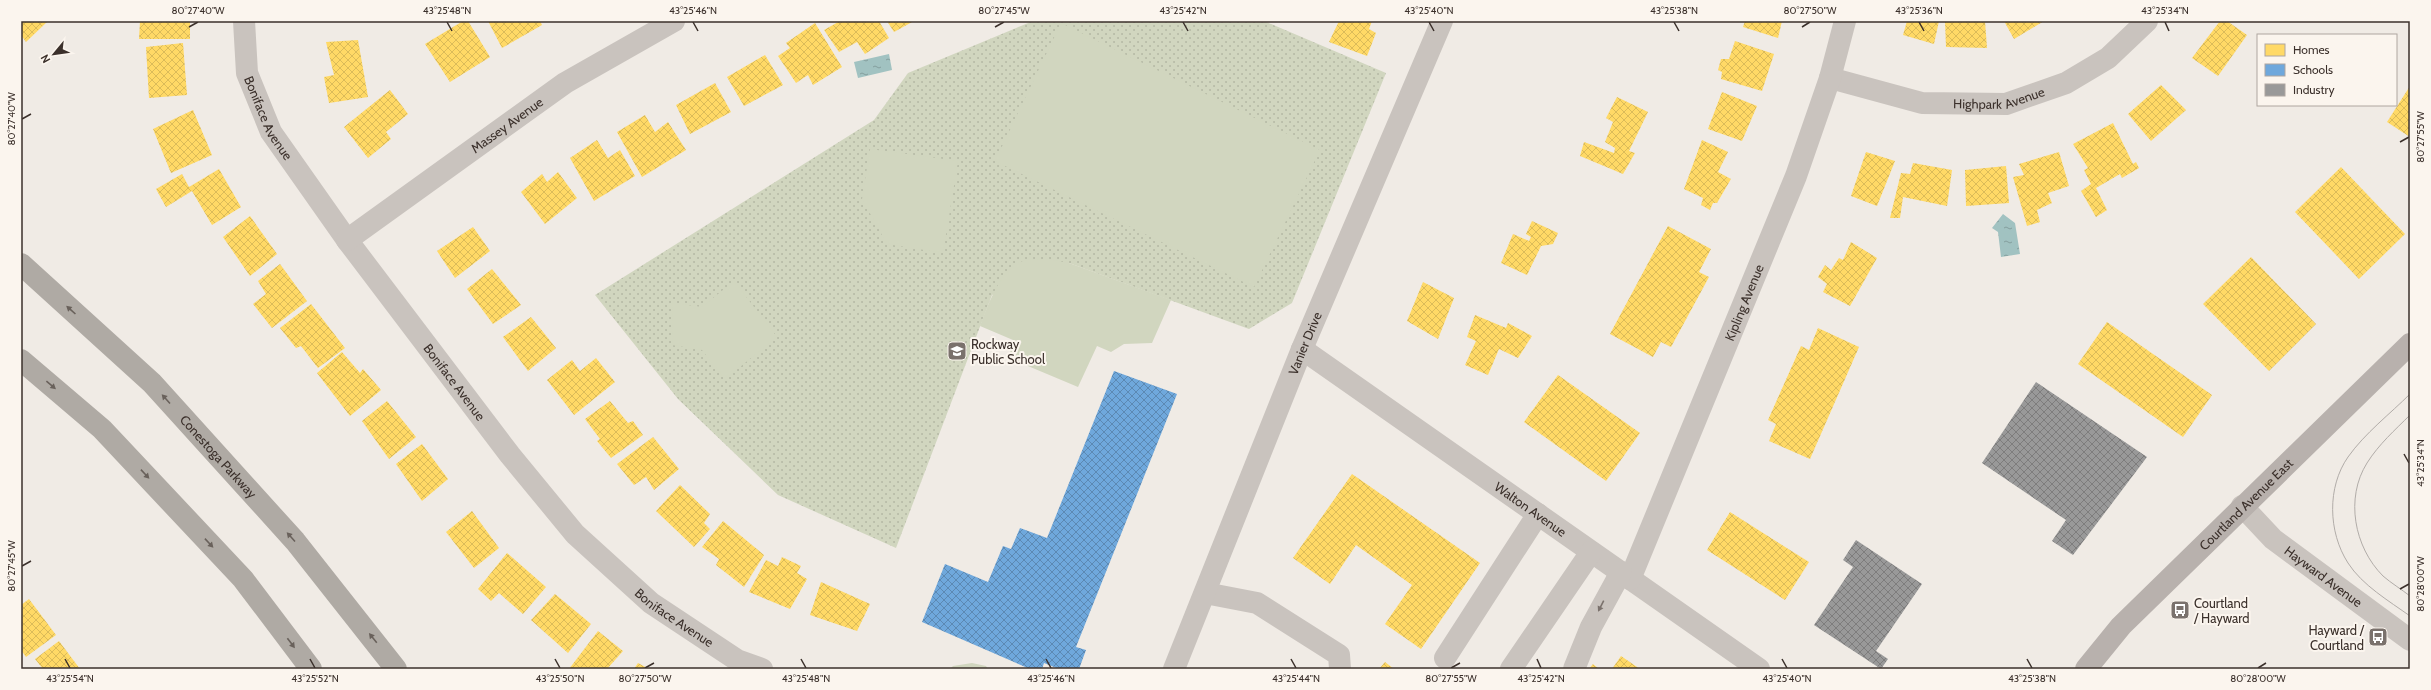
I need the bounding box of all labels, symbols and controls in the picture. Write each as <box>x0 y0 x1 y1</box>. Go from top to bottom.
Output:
text: 80°27'40"W <box>171 4 225 17</box>
text: 43°25'48"N <box>423 4 471 17</box>
text: 43°25'46"N <box>669 4 717 17</box>
text: 80°27'45"W <box>978 4 1030 17</box>
text: 43°25'42"N <box>1159 4 1207 17</box>
text: 43°25'40"N <box>1404 4 1454 17</box>
text: 43°25'38"N <box>1650 4 1698 17</box>
text: 80°27'50"W <box>1783 4 1837 17</box>
text: 43°25'36"N <box>1895 4 1943 17</box>
text: 43°25'34"N <box>2141 4 2189 17</box>
north arrow <box>34 34 74 74</box>
legend <box>2257 34 2397 106</box>
text: Homes <box>2293 42 2330 57</box>
text: N <box>37 52 53 66</box>
text: Schools <box>2293 62 2333 77</box>
street label: Boniface Avenue <box>241 74 296 163</box>
text: Industry <box>2293 82 2334 97</box>
street label: Highpark Avenue <box>1953 83 2047 112</box>
text: 80°27'40"W <box>5 92 18 146</box>
street label: Massey Avenue <box>468 93 546 156</box>
text: 80°27'55"W <box>2414 111 2427 163</box>
street label: Kipling Avenue <box>1721 261 1767 343</box>
one-way arrow <box>66 305 77 314</box>
street label: Vanier Drive <box>1285 309 1325 377</box>
place label: Rockway Public School <box>971 336 1045 367</box>
street label: Boniface Avenue <box>420 340 489 424</box>
school or university icon: Rockway Public School <box>946 340 968 362</box>
one-way arrow <box>46 381 56 390</box>
one-way arrow <box>161 394 171 404</box>
street label: Conestoga Parkway <box>177 411 261 502</box>
text: 43°25'34"N <box>2414 439 2427 487</box>
street label: Courtland Avenue East <box>2196 454 2297 553</box>
one-way arrow <box>141 469 150 480</box>
street label: Walton Avenue <box>1492 478 1570 540</box>
one-way arrow <box>286 532 295 542</box>
one-way arrow <box>204 538 213 547</box>
text: 80°27'45"W <box>5 540 18 592</box>
street label: Hayward Avenue <box>2281 542 2366 610</box>
text: 80°28'00"W <box>2414 556 2427 612</box>
street label: Boniface Avenue <box>632 585 717 650</box>
place label: Courtland / Hayward <box>2193 595 2249 626</box>
bus stop icon: Courtland / Hayward <box>2169 599 2191 621</box>
one-way arrow <box>1598 600 1605 612</box>
place label: Hayward / Courtland <box>2309 622 2365 653</box>
bus stop icon: Hayward / Courtland <box>2367 626 2389 648</box>
one-way arrow <box>368 632 377 643</box>
one-way arrow <box>287 638 295 648</box>
text: 43°25'54"N <box>46 672 94 685</box>
text: 43°25'52"N <box>291 672 339 685</box>
text: 43°25'50"N <box>535 672 585 685</box>
text: 80°27'50"W <box>618 672 672 685</box>
text: 43°25'48"N <box>782 672 830 685</box>
text: 43°25'46"N <box>1027 672 1075 685</box>
text: 43°25'44"N <box>1272 672 1320 685</box>
text: 80°27'55"W <box>1425 672 1477 685</box>
text: 43°25'42"N <box>1517 672 1565 685</box>
text: 43°25'40"N <box>1762 672 1812 685</box>
text: 43°25'38"N <box>2008 672 2056 685</box>
text: 80°28'00"W <box>2230 672 2286 685</box>

